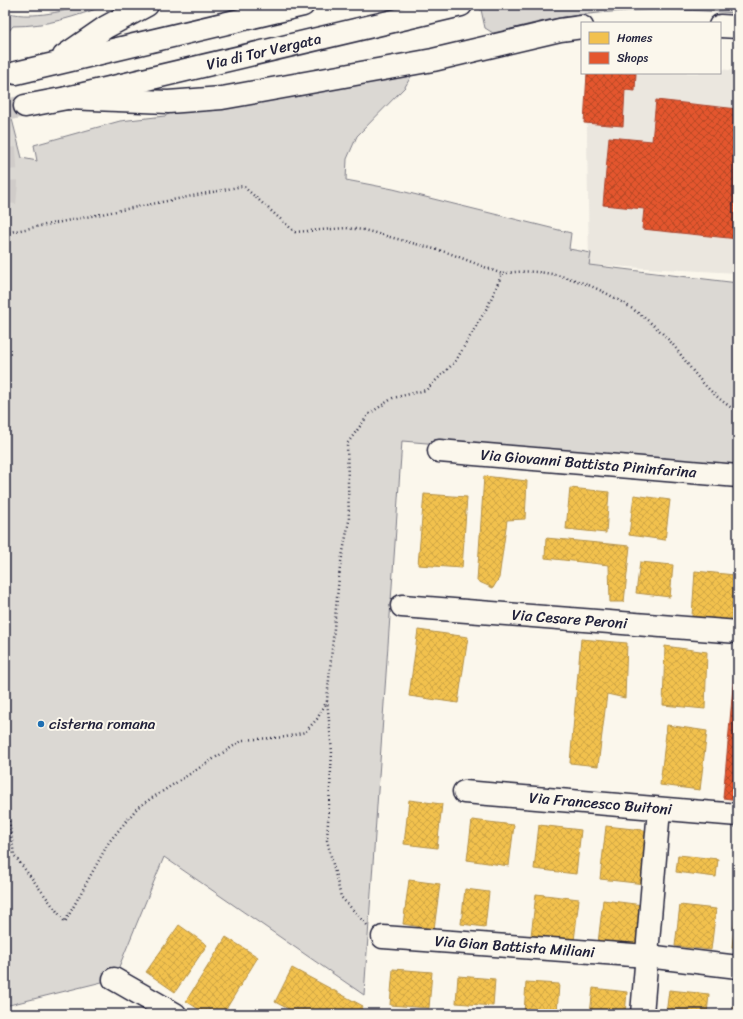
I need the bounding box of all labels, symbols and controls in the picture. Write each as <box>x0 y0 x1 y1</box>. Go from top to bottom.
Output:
legend <box>581 22 721 74</box>
street label: Via di Tor Vergata <box>204 25 324 78</box>
text: Homes <box>617 27 653 49</box>
text: Shops <box>617 47 648 69</box>
street label: Via Giovanni Battista Pininfarina <box>480 442 698 486</box>
street label: Via Cesare Peroni <box>511 602 629 636</box>
place label: cisterna romana <box>49 711 156 737</box>
marker: cisterna romana <box>36 719 46 729</box>
street label: Via Francesco Buitoni <box>528 785 674 822</box>
street label: Via Gian Battista Miliani <box>434 928 596 965</box>

